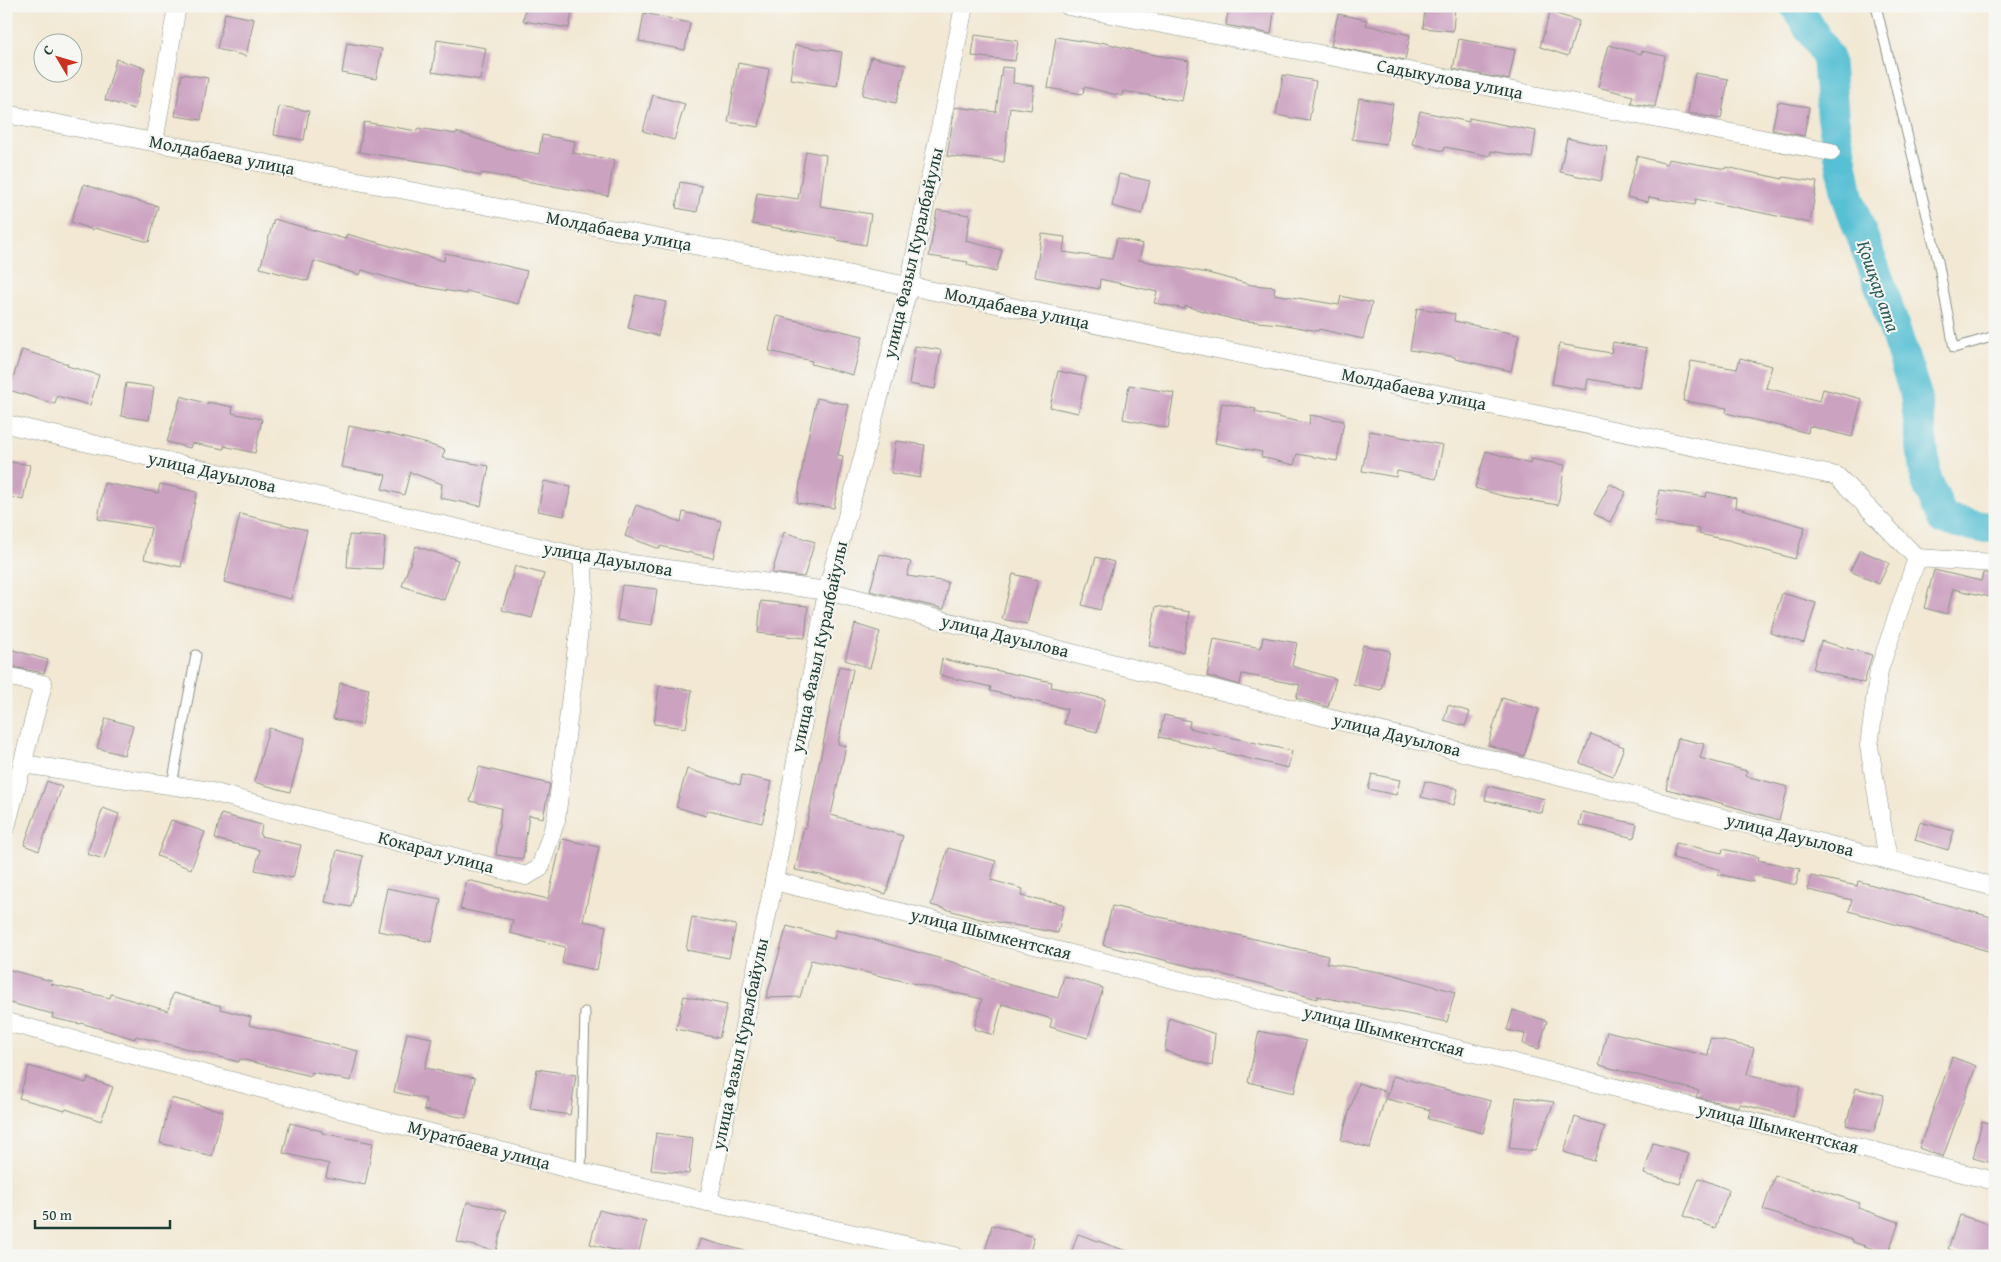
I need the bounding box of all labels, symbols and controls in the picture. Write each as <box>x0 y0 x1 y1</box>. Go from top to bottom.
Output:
north arrow <box>32 32 82 82</box>
text: С <box>37 41 58 59</box>
street label: Садыкулова улица <box>1375 51 1526 106</box>
street label: Молдабаева улица <box>147 127 298 182</box>
street label: улица Фазыл Куралбайулы <box>875 144 950 362</box>
street label: Молдабаева улица <box>544 203 695 258</box>
water label: Қошқар ата <box>1850 236 1908 336</box>
street label: Молдабаева улица <box>942 279 1093 336</box>
street label: Молдабаева улица <box>1339 360 1490 417</box>
street label: улица Дауылова <box>144 443 279 499</box>
street label: улица Дауылова <box>540 534 675 583</box>
street label: улица Фазыл Куралбайулы <box>783 538 854 756</box>
street label: улица Дауылова <box>937 606 1072 665</box>
street label: улица Дауылова <box>1329 705 1464 764</box>
street label: улица Дауылова <box>1722 805 1857 864</box>
street label: Кокарал улица <box>375 823 497 880</box>
street label: улица Шымкентская <box>907 900 1075 967</box>
street label: улица Фазыл Куралбайулы <box>704 935 775 1153</box>
street label: улица Шымкентская <box>1300 997 1468 1064</box>
street label: улица Шымкентская <box>1694 1094 1862 1161</box>
street label: Муратбаева улица <box>405 1113 554 1177</box>
scale bar <box>35 1197 170 1229</box>
text: 50 m <box>42 1204 73 1225</box>

